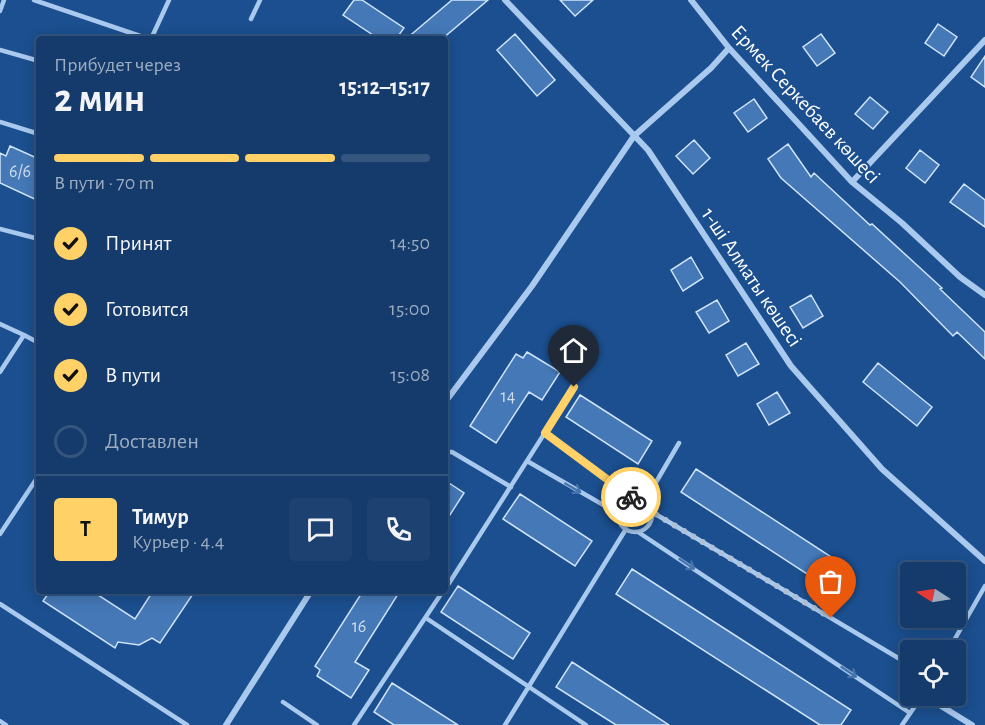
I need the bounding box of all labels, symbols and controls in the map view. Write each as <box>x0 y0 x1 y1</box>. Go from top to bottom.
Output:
street label: Ермек Серкебаев көшесі <box>727 21 884 188</box>
text: Прибудет через <box>54 55 181 75</box>
text: 15:12–15:17 <box>339 76 430 98</box>
text: 2 мин <box>54 80 145 119</box>
house number: 6/6 <box>9 163 31 181</box>
text: В пути · 70 m <box>54 173 155 193</box>
street label: 1-ші Алматы көшесі <box>697 204 806 351</box>
icon: check <box>54 227 87 260</box>
text: Принят <box>105 232 171 254</box>
text: 14:50 <box>390 233 430 253</box>
icon: check <box>54 293 87 326</box>
text: Готовится <box>105 298 189 320</box>
text: 15:00 <box>389 299 430 319</box>
pin <box>548 325 599 387</box>
icon: home <box>557 334 590 367</box>
icon: check <box>54 359 87 392</box>
text: В пути <box>105 364 161 386</box>
text: 15:08 <box>390 365 430 385</box>
house number: 14 <box>501 388 516 406</box>
text: Доставлен <box>105 430 199 452</box>
courier <box>601 467 661 527</box>
icon: bike <box>615 481 648 514</box>
one-way arrow <box>564 482 581 494</box>
button: chat <box>289 498 352 561</box>
button: phone <box>367 498 430 561</box>
text: Тимур <box>132 506 189 528</box>
text: Т <box>80 518 91 540</box>
text: Курьер · 4.4 <box>132 532 224 552</box>
pin <box>805 556 856 618</box>
one-way arrow <box>678 558 695 570</box>
north arrow <box>900 562 966 628</box>
map controls <box>900 562 966 706</box>
icon: bag <box>814 565 847 598</box>
house number: 16 <box>352 618 366 636</box>
button: locate <box>900 640 966 706</box>
one-way arrow <box>841 666 857 678</box>

